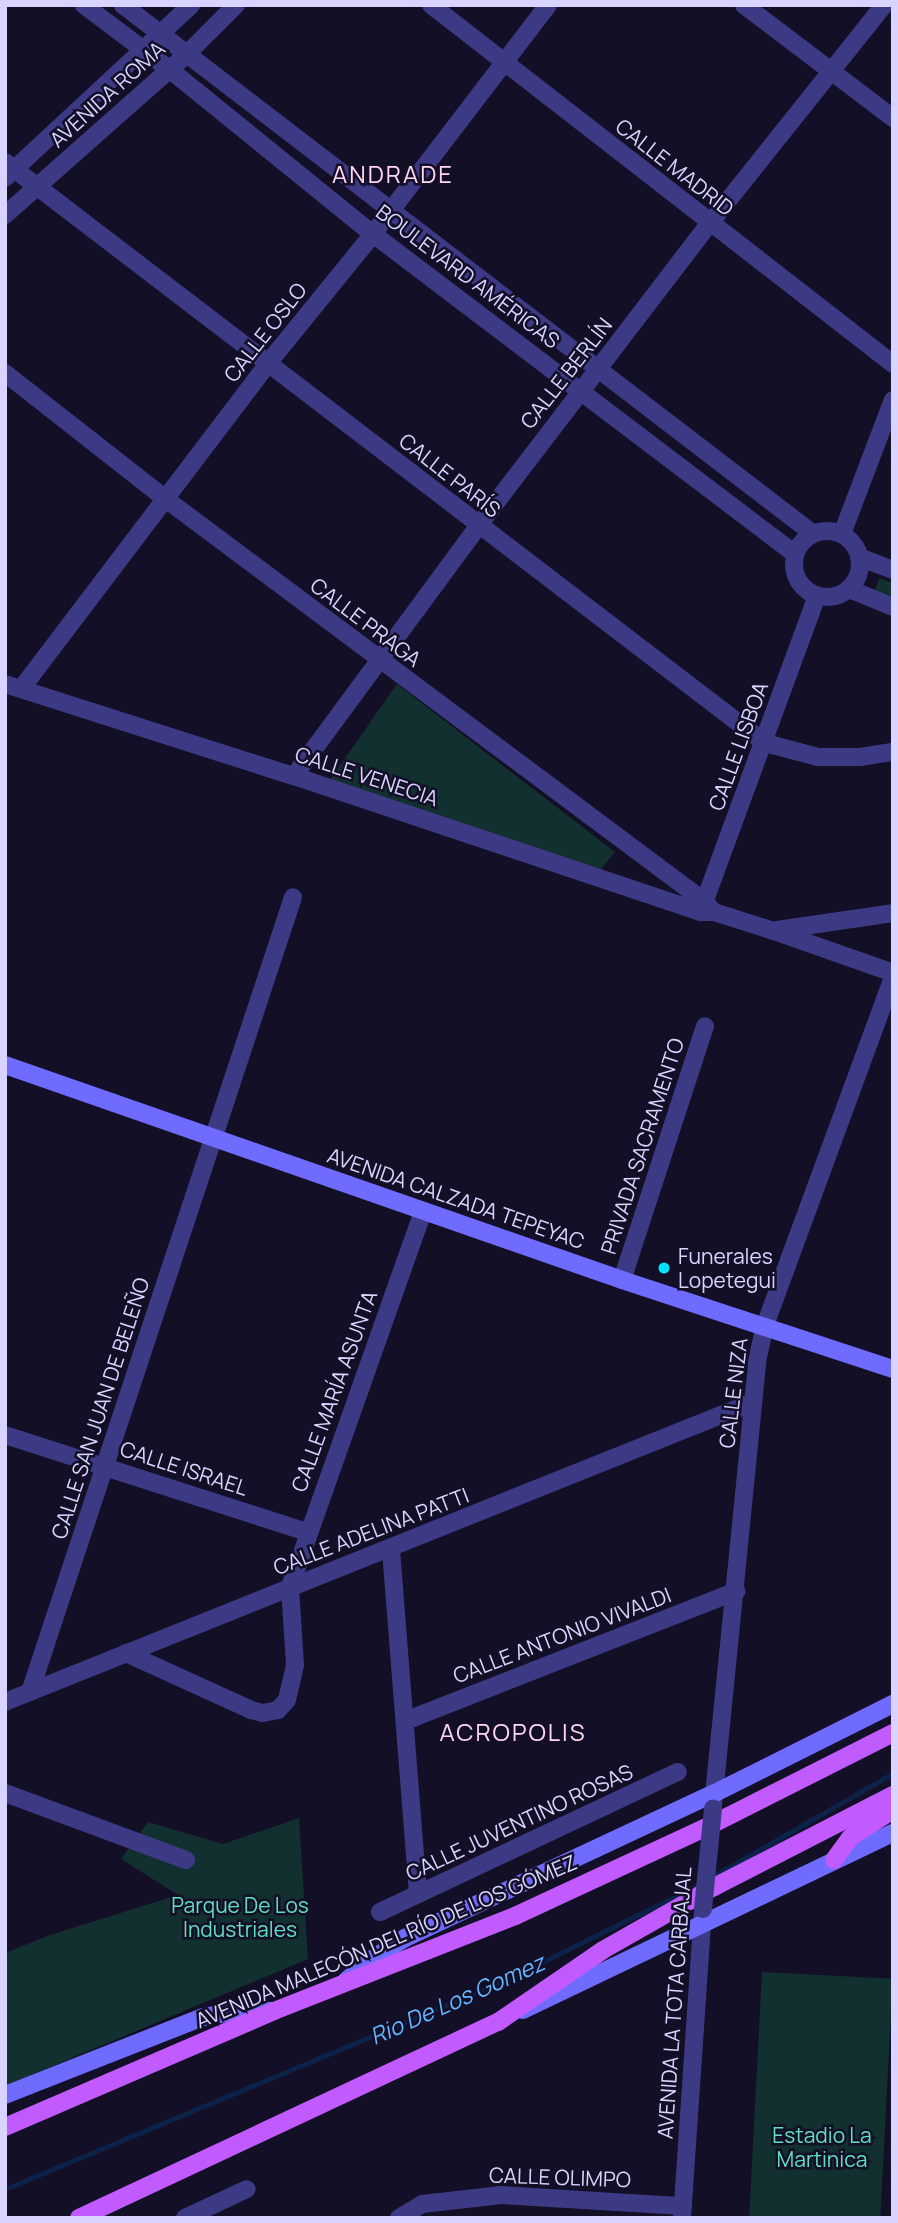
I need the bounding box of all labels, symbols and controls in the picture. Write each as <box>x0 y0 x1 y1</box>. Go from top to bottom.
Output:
street label: AVENIDA ROMA <box>44 36 170 152</box>
street label: CALLE MADRID <box>611 113 739 221</box>
district label: ANDRADE <box>333 160 453 188</box>
street label: BOULEVARD AMÉRICAS <box>371 199 565 353</box>
street label: CALLE OSLO <box>218 277 312 387</box>
street label: CALLE BERLÍN <box>515 313 617 433</box>
street label: CALLE PARÍS <box>394 428 506 522</box>
street label: CALLE PRAGA <box>306 572 426 672</box>
street label: CALLE LISBOA <box>703 678 773 814</box>
street label: CALLE VENECIA <box>292 741 442 811</box>
street label: PRIVADA SACRAMENTO <box>595 1035 689 1257</box>
street label: AVENIDA CALZADA TEPEYAC <box>324 1142 588 1254</box>
place label: Funerales Lopetegui <box>678 1243 776 1293</box>
marker: Funerales Lopetegui <box>656 1260 672 1276</box>
street label: CALLE SAN JUAN DE BELEÑO <box>46 1274 154 1542</box>
street label: CALLE MARÍA ASUNTA <box>286 1287 382 1495</box>
street label: CALLE NIZA <box>714 1336 752 1450</box>
street label: CALLE ISRAEL <box>117 1436 251 1500</box>
street label: CALLE ADELINA PATTI <box>270 1482 472 1580</box>
street label: CALLE ANTONIO VIVALDI <box>449 1582 675 1688</box>
district label: ACROPOLIS <box>441 1718 585 1746</box>
street label: CALLE JUVENTINO ROSAS <box>402 1758 636 1886</box>
street label: AVENIDA MALECÓN DEL RÍO DE LOS GÓMEZ <box>191 1849 581 2033</box>
street label: AVENIDA LA TOTA CARBAJAL <box>652 1866 696 2140</box>
park label: Parque De Los Industriales <box>171 1892 309 1942</box>
water label: Rio De Los Gomez <box>365 1948 549 2050</box>
park label: Estadio La Martinica <box>772 2122 872 2172</box>
street label: CALLE OLIMPO <box>489 2162 631 2192</box>

